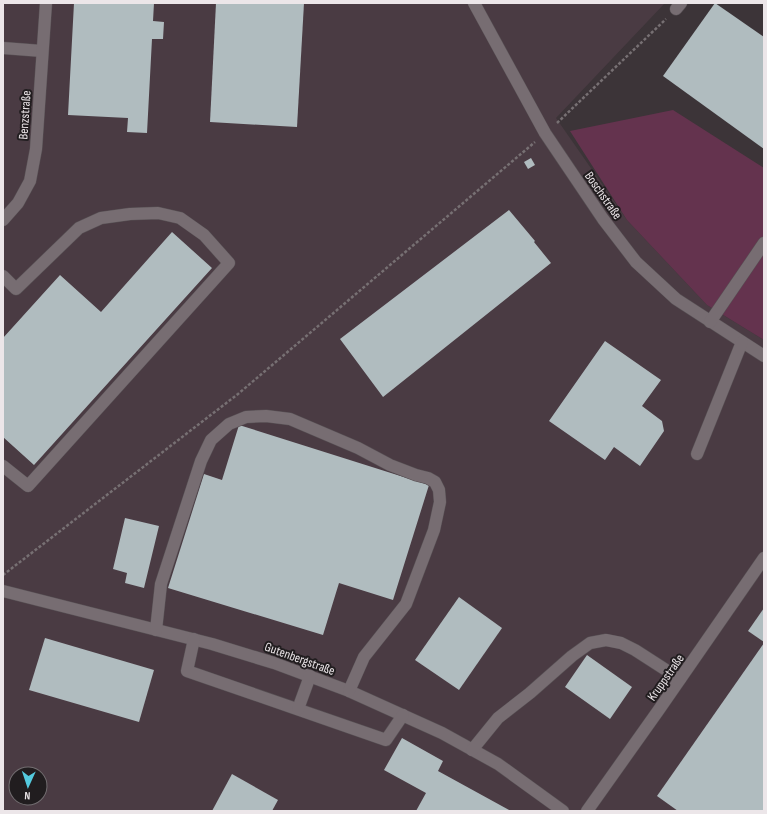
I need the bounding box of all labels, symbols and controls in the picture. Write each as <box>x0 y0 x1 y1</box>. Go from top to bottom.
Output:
street label: Benzstraße <box>15 90 35 140</box>
street label: Boschstraße <box>581 169 625 222</box>
street label: Gutenbergstraße <box>262 639 337 679</box>
street label: Kruppstraße <box>644 651 688 704</box>
north arrow <box>8 766 48 806</box>
text: N <box>24 789 31 802</box>

